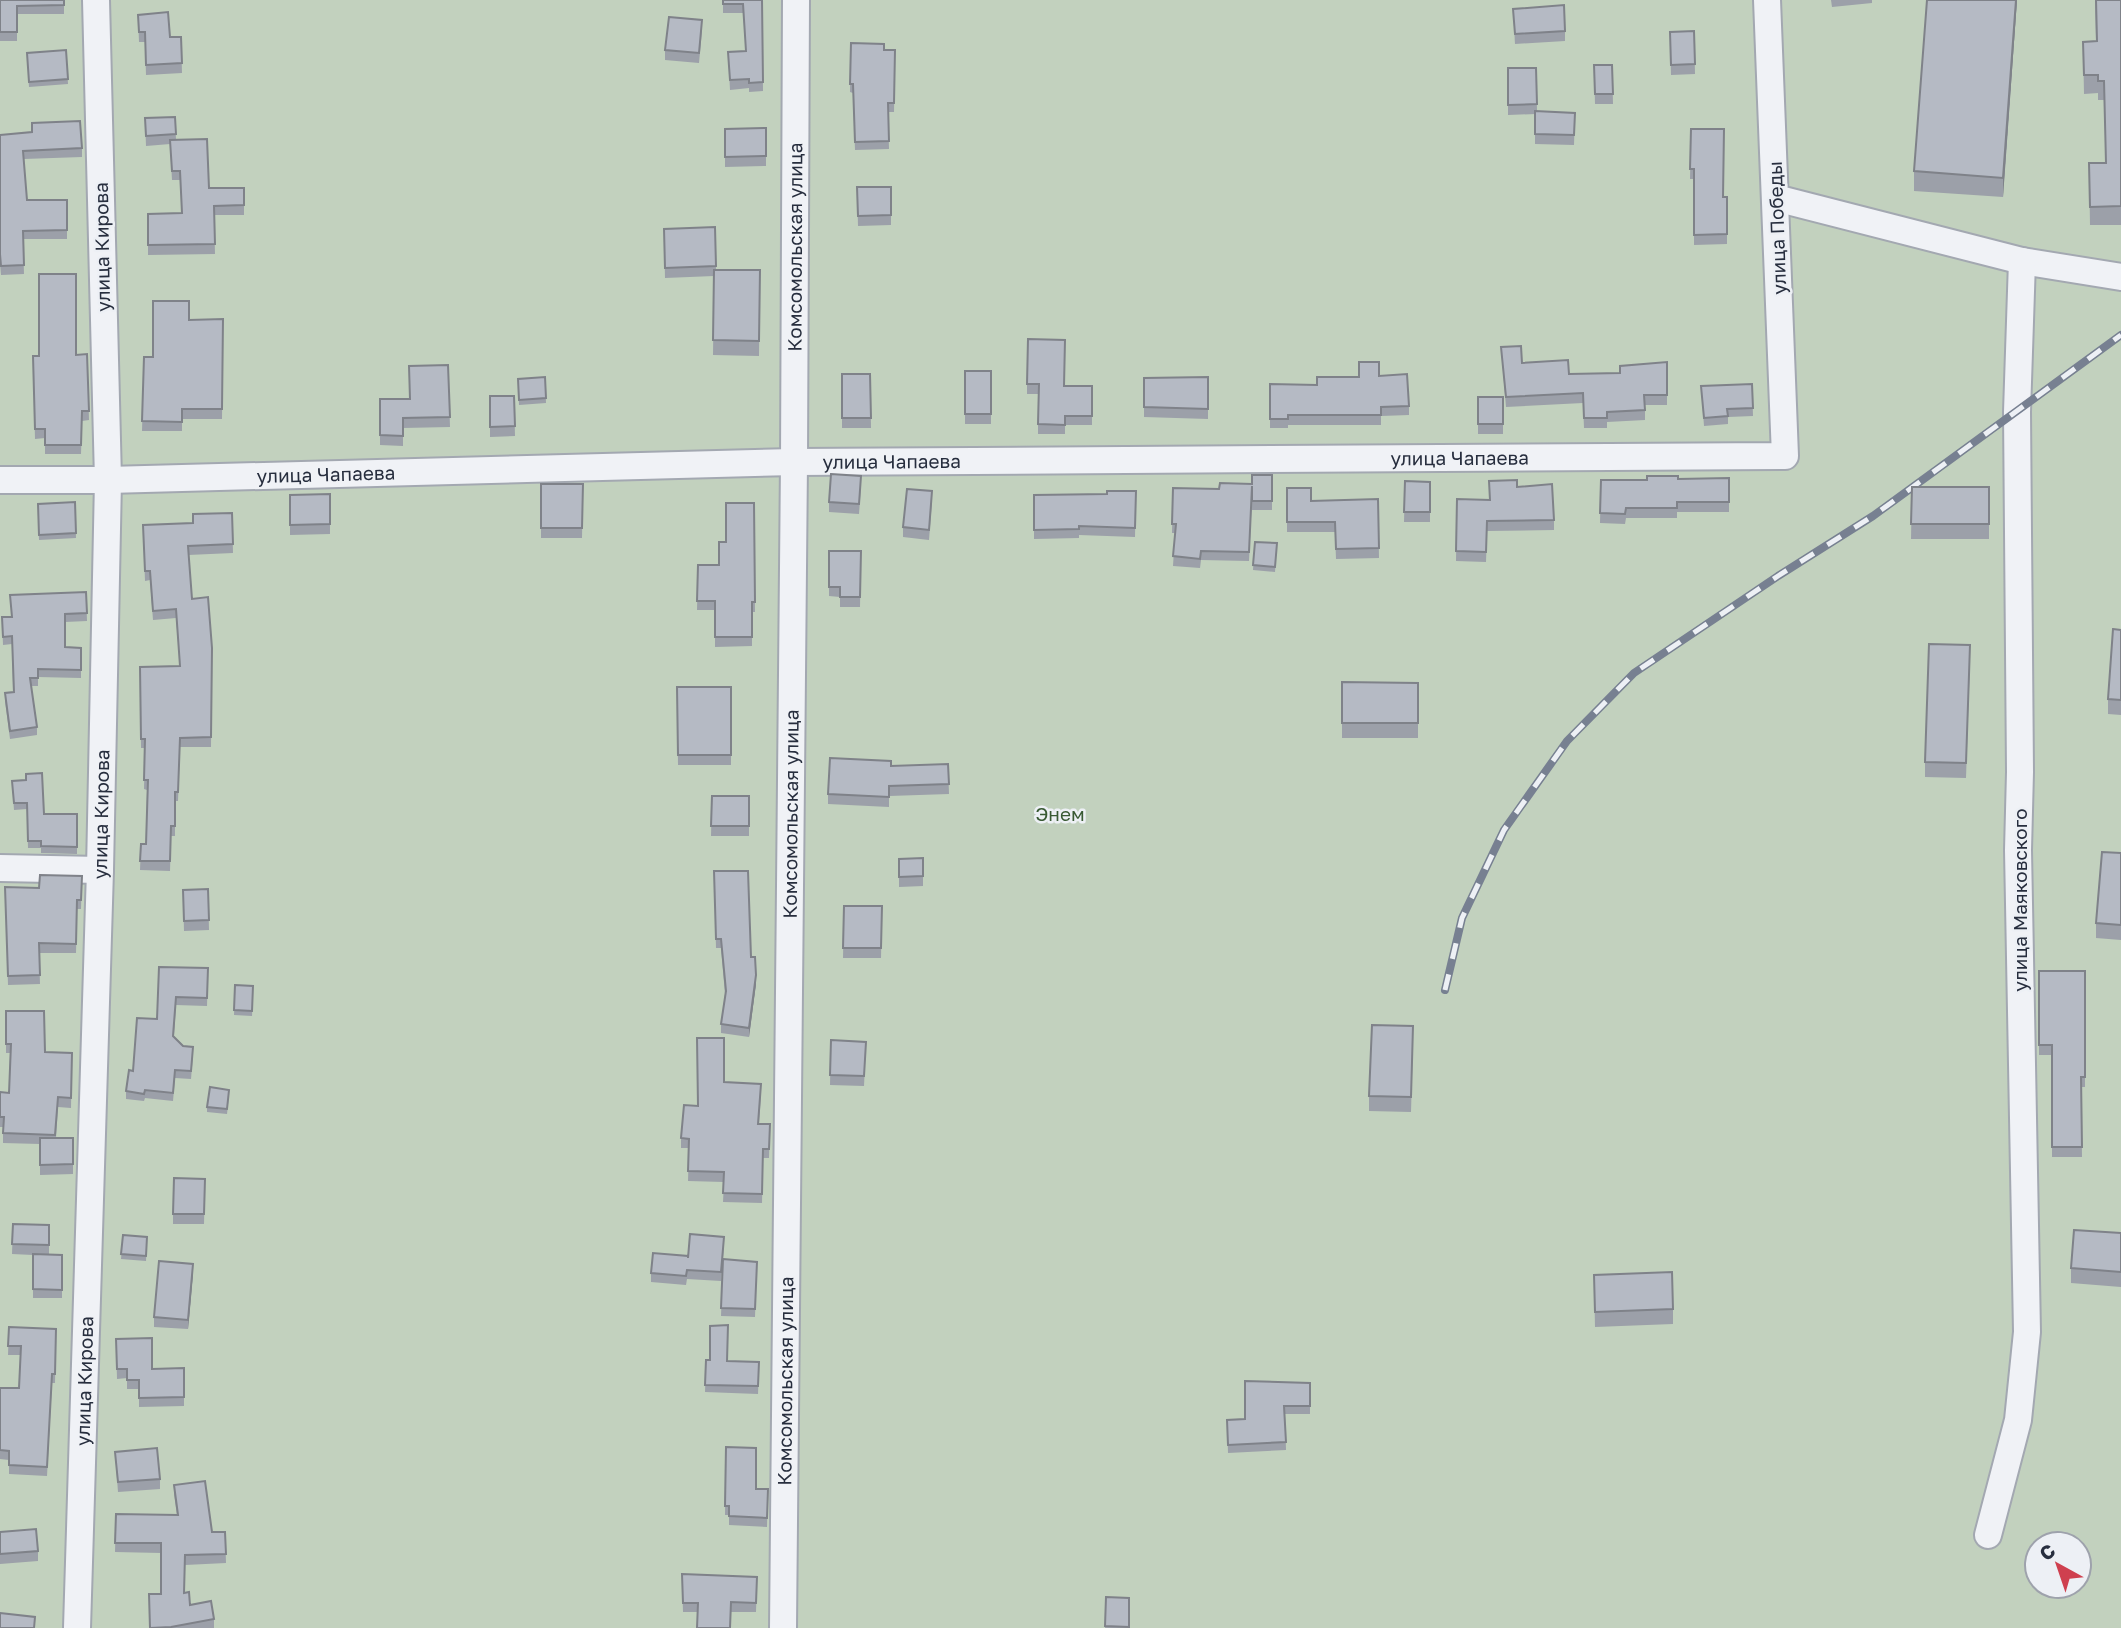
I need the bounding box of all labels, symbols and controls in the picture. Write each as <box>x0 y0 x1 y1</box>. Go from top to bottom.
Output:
street label: Комсомольская улица <box>782 142 806 352</box>
street label: улица Победы <box>1763 161 1790 295</box>
street label: улица Кирова <box>89 182 114 312</box>
street label: улица Чапаева <box>1390 446 1529 469</box>
street label: улица Чапаева <box>822 449 961 473</box>
street label: улица Чапаева <box>256 460 396 487</box>
street label: Комсомольская улица <box>778 709 803 919</box>
street label: улица Кирова <box>88 749 113 880</box>
park label: Энем <box>1035 802 1085 825</box>
street label: улица Маяковского <box>2008 808 2031 992</box>
street label: Комсомольская улица <box>772 1276 797 1486</box>
street label: улица Кирова <box>71 1316 97 1446</box>
north arrow <box>2023 1530 2093 1600</box>
text: С <box>2034 1538 2059 1565</box>

